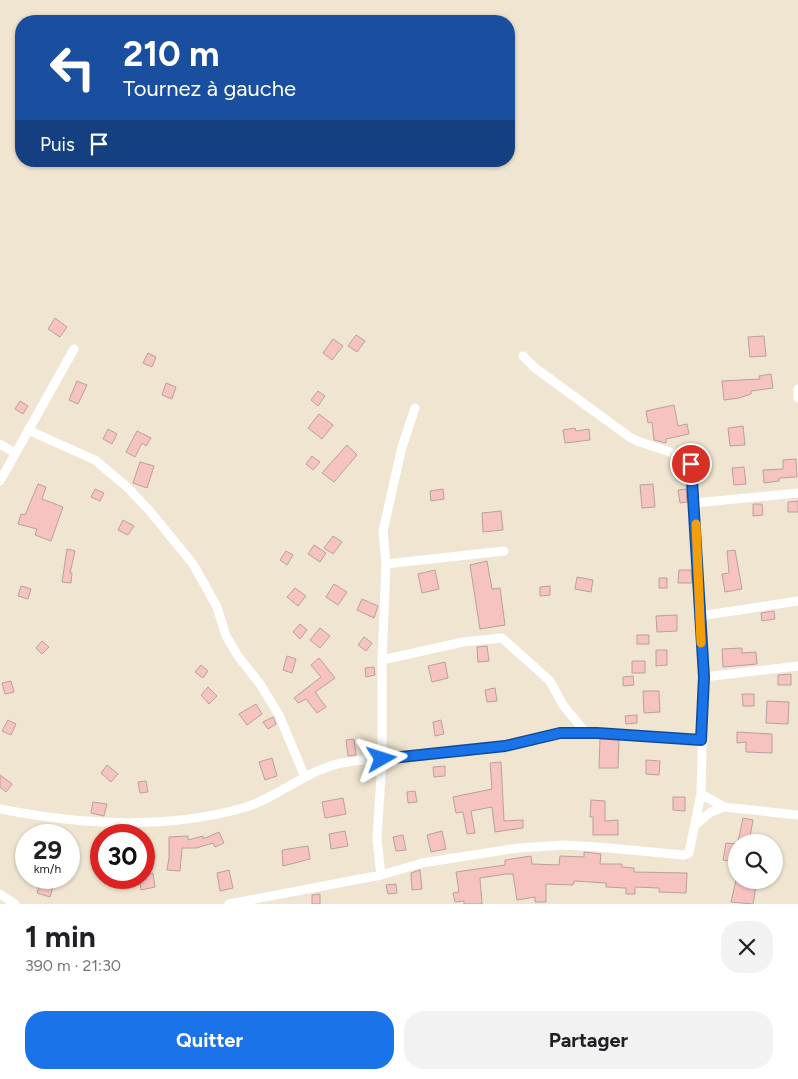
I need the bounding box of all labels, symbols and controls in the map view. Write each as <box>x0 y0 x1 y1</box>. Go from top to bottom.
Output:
text: 210 m <box>123 33 220 75</box>
icon: left <box>40 35 105 100</box>
text: Tournez à gauche <box>123 75 296 102</box>
icon: arrive <box>85 130 113 158</box>
text: Puis <box>40 133 75 156</box>
pin <box>670 443 712 485</box>
icon: arrive <box>677 450 705 478</box>
position arrow <box>355 732 407 784</box>
speed limit sign: 30 <box>90 824 155 889</box>
map controls <box>728 834 783 889</box>
button: search <box>728 834 783 889</box>
text: 29 <box>33 835 62 865</box>
text: km/h <box>34 862 61 876</box>
text: 1 min <box>25 918 96 955</box>
button: close <box>721 921 773 973</box>
text: 390 m · 21:30 <box>25 956 121 975</box>
button: Quitter <box>25 1011 394 1069</box>
button: Partager <box>404 1011 773 1069</box>

